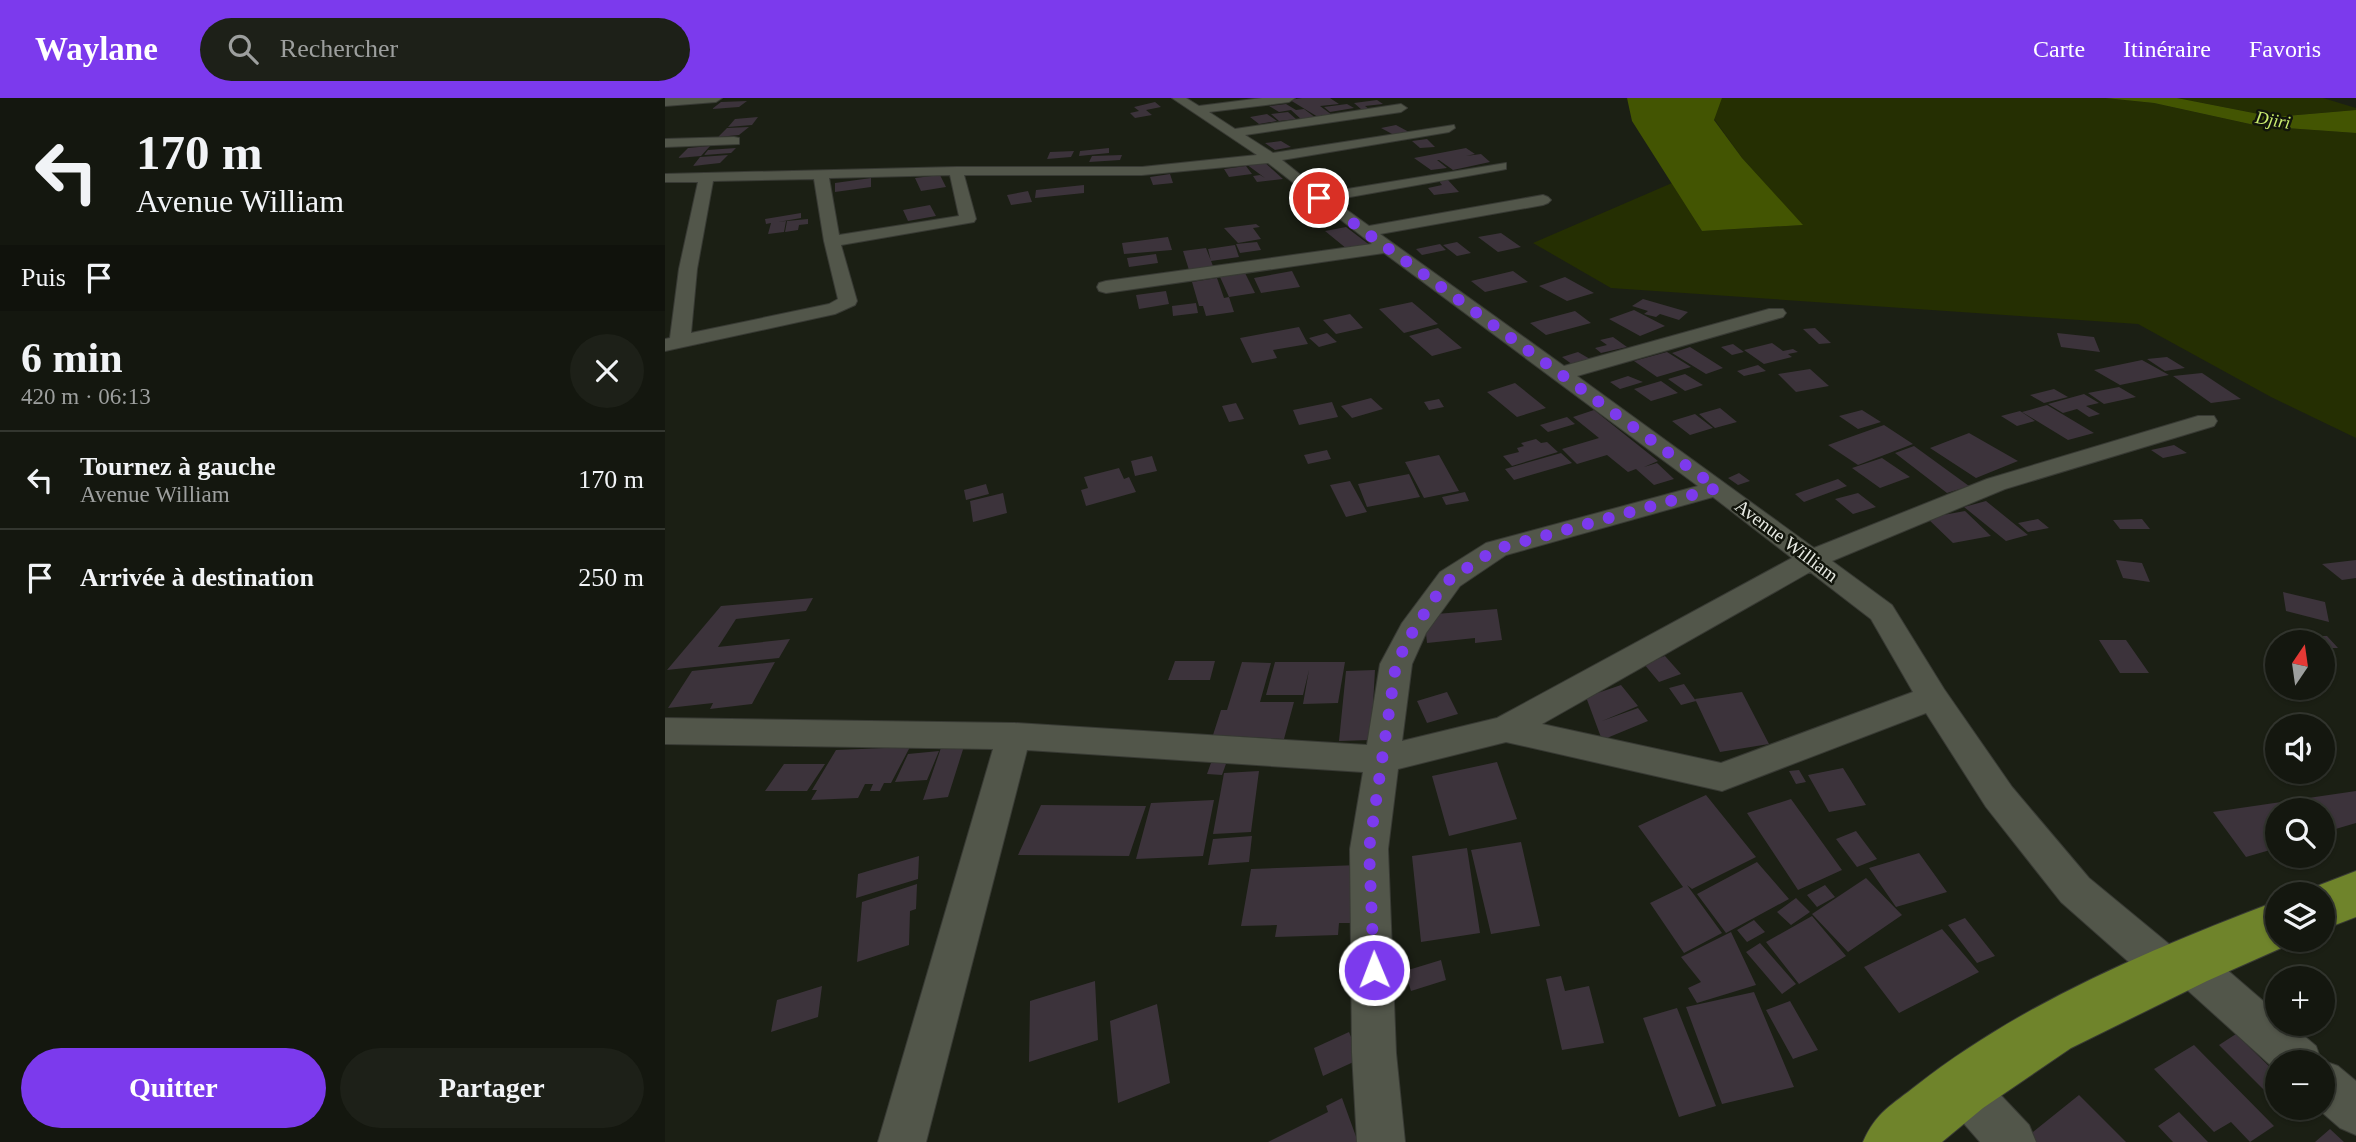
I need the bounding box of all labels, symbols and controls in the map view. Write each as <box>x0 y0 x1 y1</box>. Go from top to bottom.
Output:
search box <box>200 18 690 81</box>
icon: search <box>224 30 262 68</box>
text: Waylane <box>35 31 158 67</box>
text: Rechercher <box>280 34 398 63</box>
text: Carte <box>2033 36 2085 62</box>
text: Itinéraire <box>2123 36 2211 62</box>
text: Favoris <box>2249 36 2321 62</box>
water label: Djiri <box>2253 107 2292 133</box>
text: 170 m <box>136 125 263 180</box>
icon: left <box>21 126 112 217</box>
pin <box>1289 168 1349 228</box>
icon: arrive <box>1300 179 1338 217</box>
text: Avenue William <box>136 183 344 219</box>
icon: arrive <box>80 259 118 297</box>
text: Puis <box>21 263 66 292</box>
button: close <box>570 334 644 408</box>
text: 6 min <box>21 335 123 381</box>
text: 420 m · 06:13 <box>21 384 151 409</box>
text: Tournez à gauche <box>80 452 276 481</box>
icon: left <box>21 461 59 499</box>
text: 170 m <box>578 465 644 494</box>
text: Avenue William <box>80 482 230 507</box>
street label: Avenue William <box>1731 495 1843 586</box>
icon: arrive <box>21 559 59 597</box>
text: Arrivée à destination <box>80 563 314 592</box>
text: 250 m <box>578 563 644 592</box>
north arrow <box>2265 630 2335 700</box>
map controls <box>2265 630 2335 1120</box>
button: sound <box>2265 714 2335 784</box>
button: search <box>2265 798 2335 868</box>
button: layers <box>2265 882 2335 952</box>
position arrow <box>1337 933 1411 1007</box>
button: + <box>2265 966 2335 1036</box>
button: Quitter <box>21 1048 326 1128</box>
button: Partager <box>340 1048 644 1128</box>
button: − <box>2265 1050 2335 1120</box>

